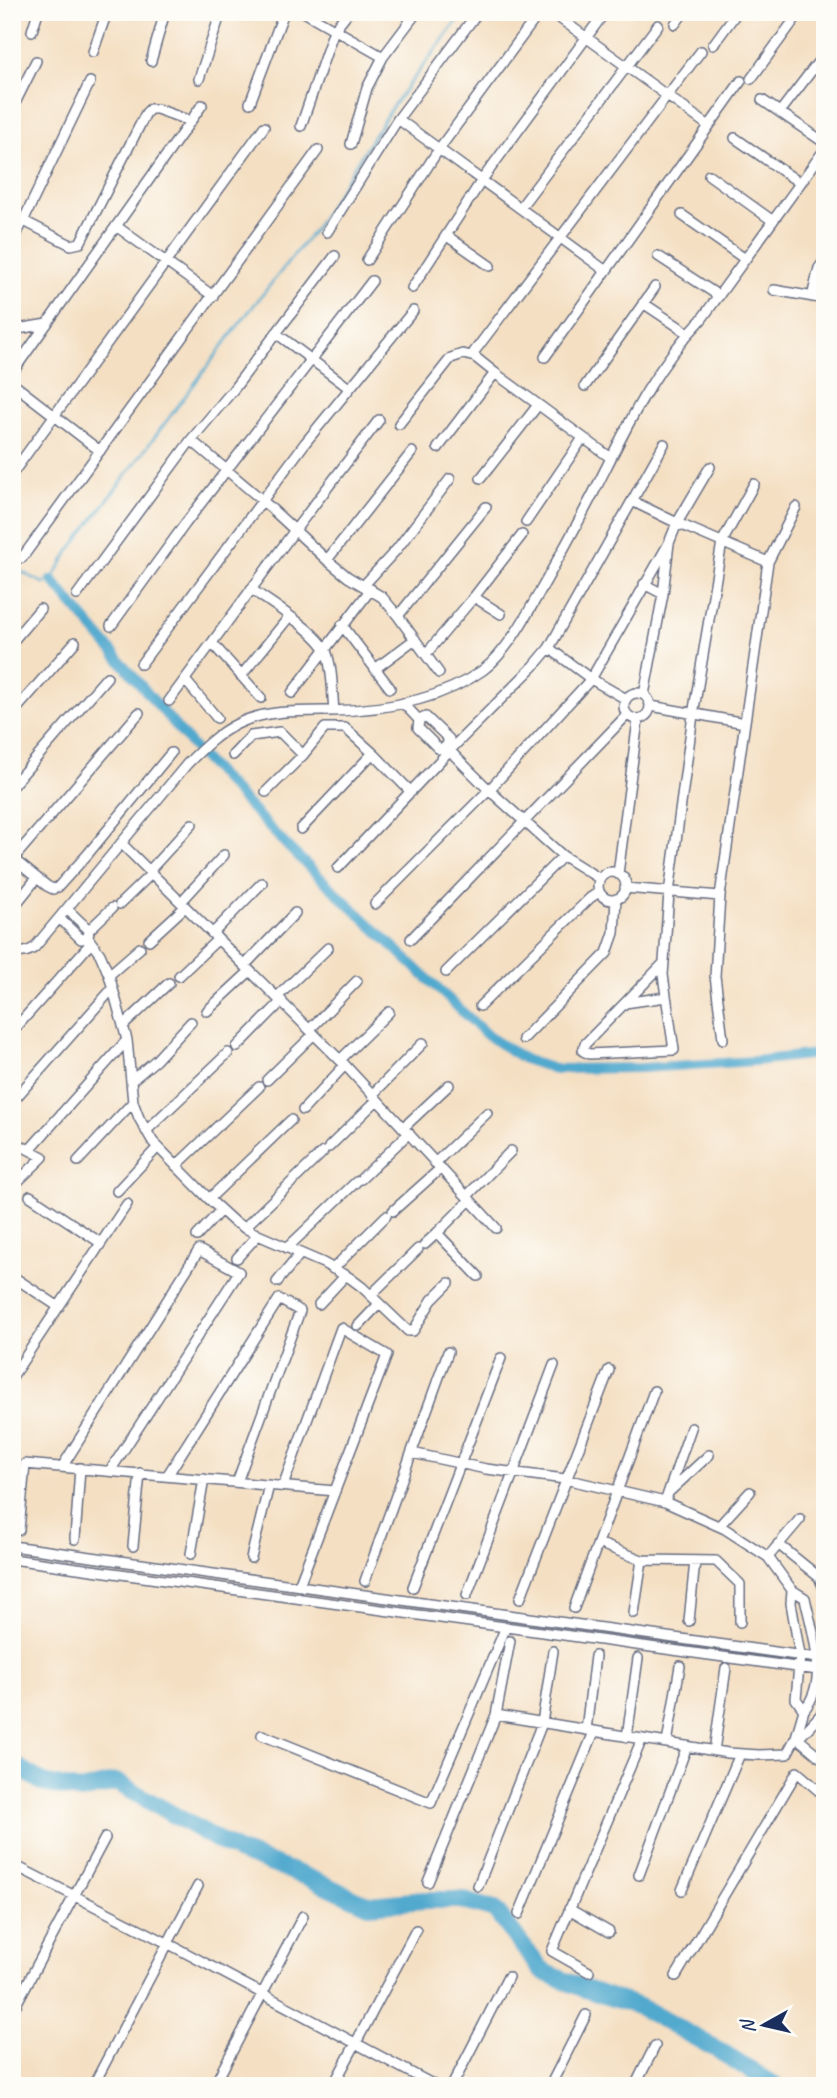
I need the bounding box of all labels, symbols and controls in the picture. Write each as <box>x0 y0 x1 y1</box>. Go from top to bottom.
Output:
north arrow <box>728 1990 798 2060</box>
text: N <box>735 2017 761 2035</box>

